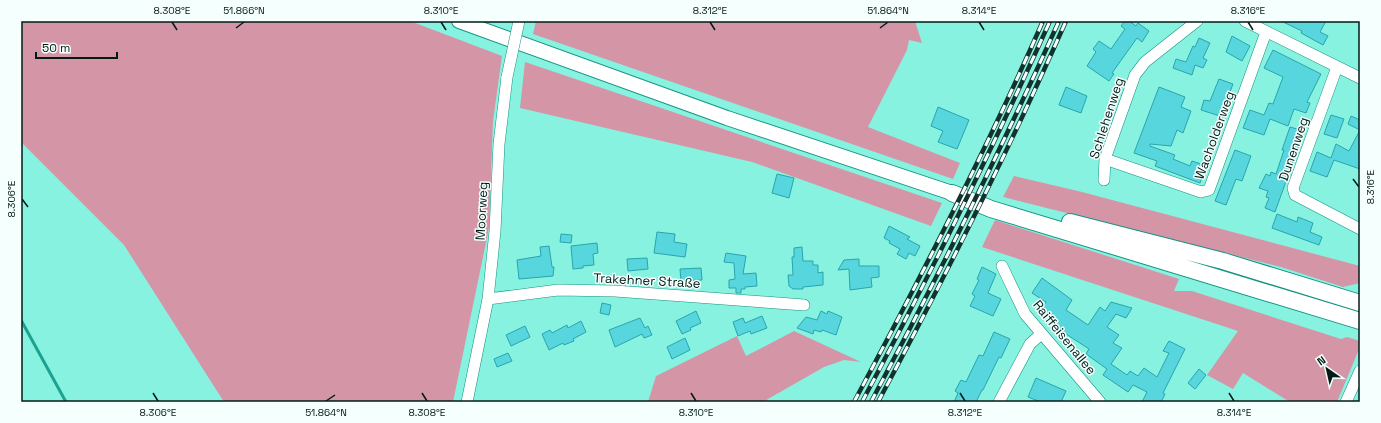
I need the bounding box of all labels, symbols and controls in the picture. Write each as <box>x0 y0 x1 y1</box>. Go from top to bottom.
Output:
text: 8.308°E <box>154 4 191 17</box>
text: 51.866°N <box>223 4 265 17</box>
text: 8.310°E <box>424 4 459 17</box>
text: 8.312°E <box>693 4 728 17</box>
text: 51.864°N <box>867 4 909 17</box>
text: 8.314°E <box>962 4 997 17</box>
text: 8.316°E <box>1231 4 1266 17</box>
scale bar <box>36 34 117 60</box>
text: 50 m <box>42 40 70 56</box>
street label: Schlehenweg <box>1085 75 1128 161</box>
street label: Wacholderweg <box>1191 89 1238 182</box>
street label: Dunenweg <box>1275 115 1312 183</box>
text: 8.316°E <box>1364 169 1377 204</box>
text: 8.306°E <box>5 180 18 217</box>
street label: Moorweg <box>471 181 492 241</box>
street label: Trakehner Straße <box>593 269 701 292</box>
street label: Raiffeisenallee <box>1029 297 1100 378</box>
north arrow <box>1307 349 1347 389</box>
text: N <box>1314 353 1328 369</box>
text: 8.306°E <box>140 406 177 419</box>
text: 51.864°N <box>305 406 347 419</box>
text: 8.308°E <box>409 406 446 419</box>
text: 8.310°E <box>679 406 714 419</box>
text: 8.312°E <box>948 406 983 419</box>
text: 8.314°E <box>1217 406 1252 419</box>

